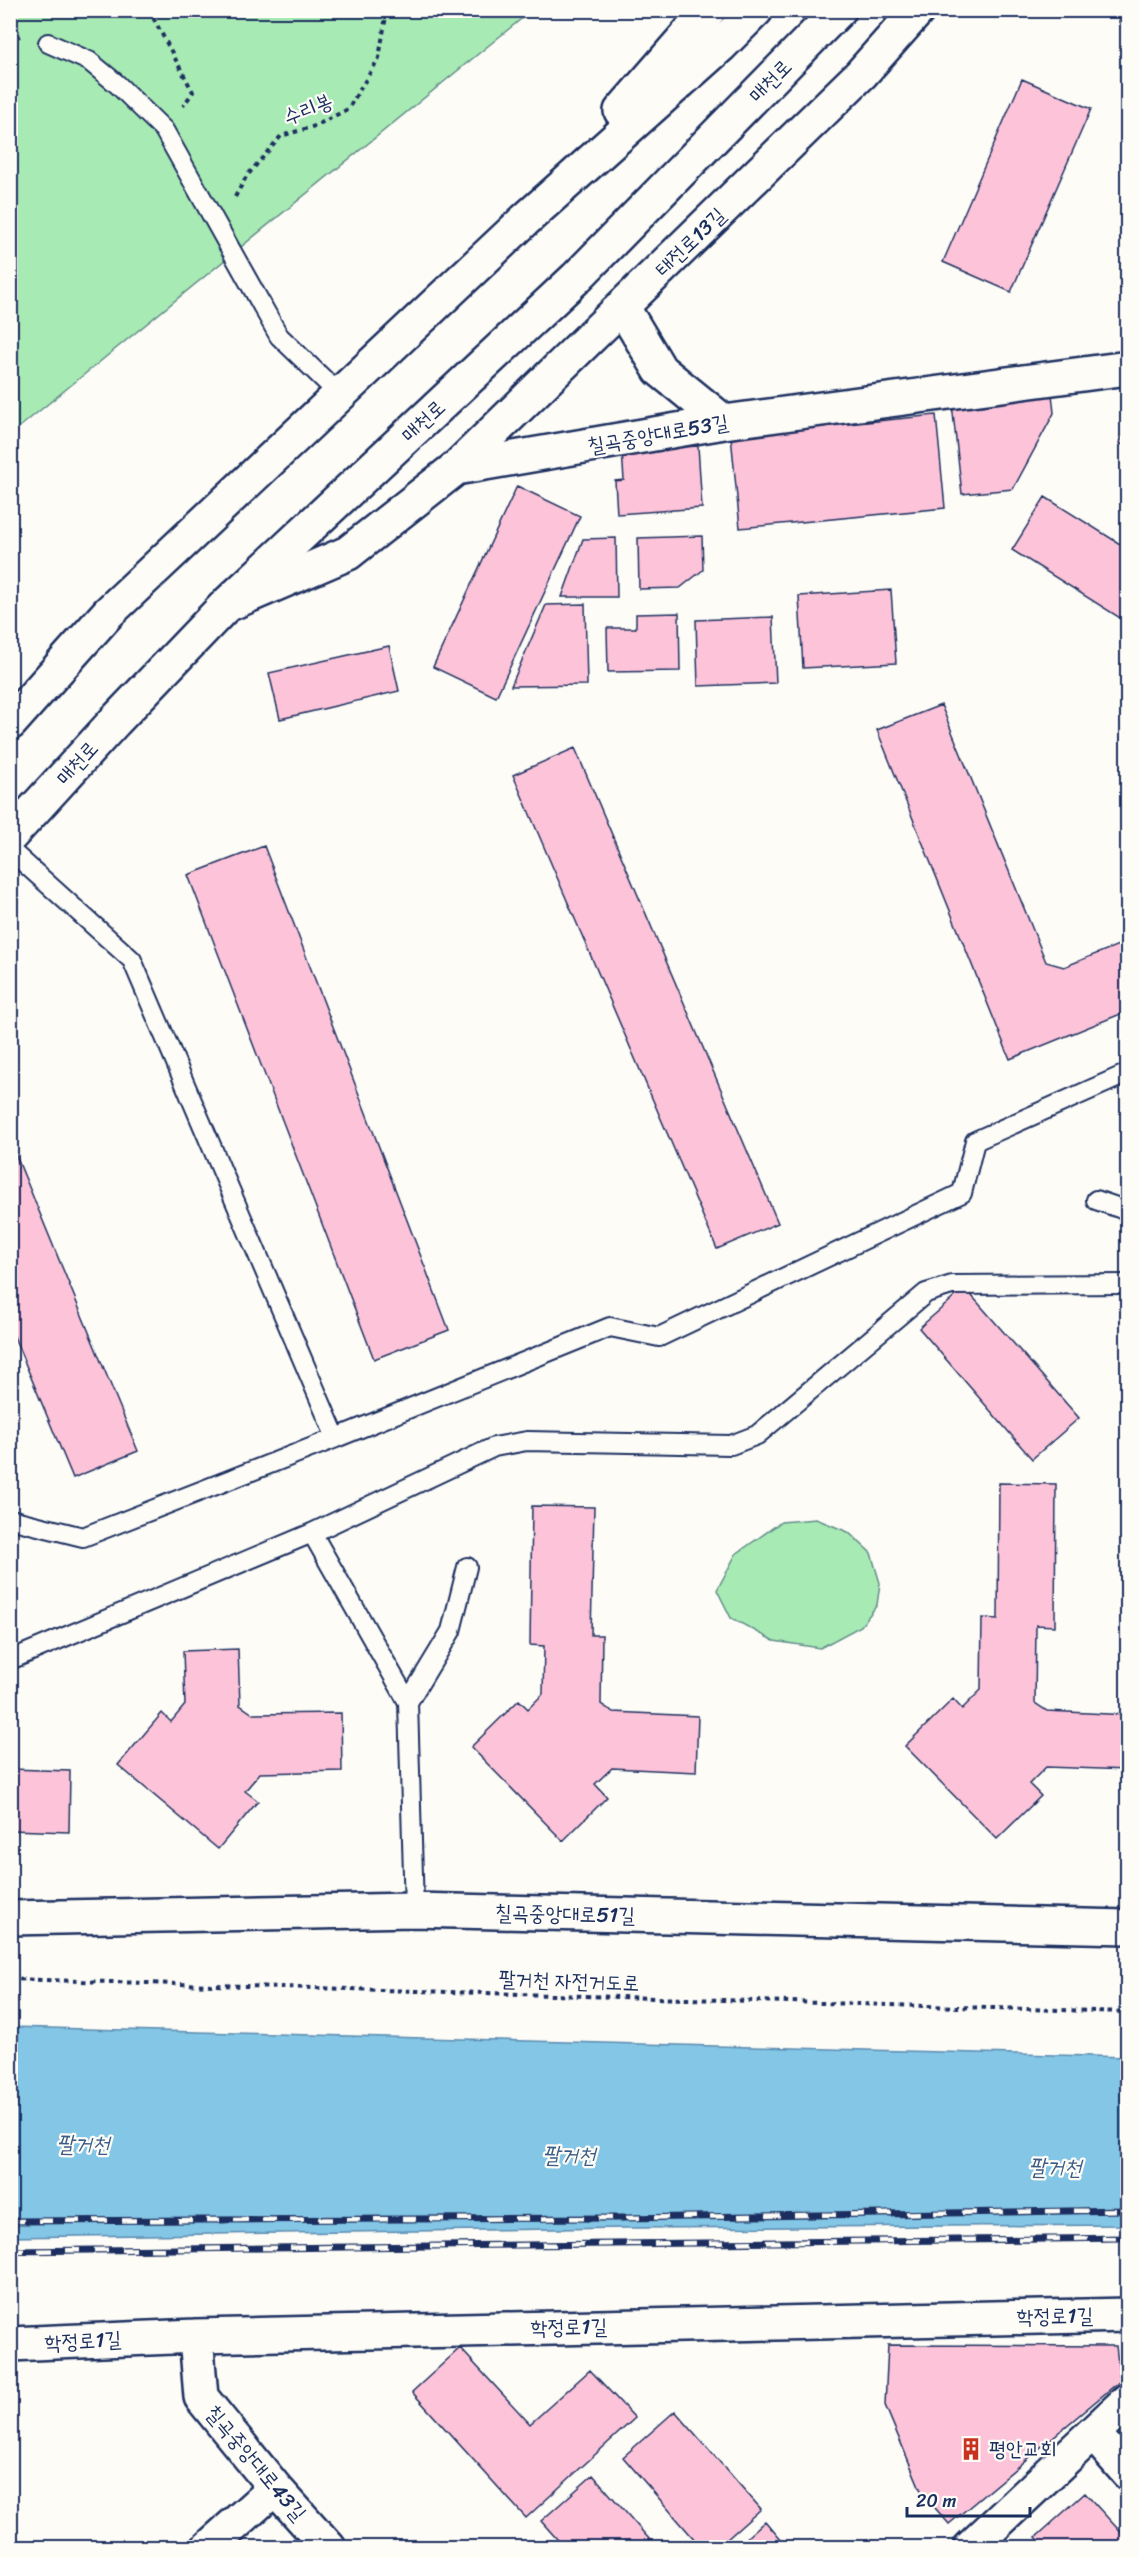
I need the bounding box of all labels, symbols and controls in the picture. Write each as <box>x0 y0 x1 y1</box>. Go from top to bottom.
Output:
street label: 매천로 <box>739 50 801 112</box>
street label: 수리봉 <box>277 82 339 136</box>
street label: 태전로13길 <box>645 198 735 286</box>
street label: 매천로 <box>392 390 454 452</box>
street label: 칠곡중앙대로53길 <box>584 403 732 465</box>
street label: 매천로 <box>46 731 108 795</box>
street label: 칠곡중앙대로51길 <box>495 1894 635 1934</box>
street label: 팔거천 자전거도로 <box>498 1960 640 2002</box>
water label: 팔거천 <box>56 2124 112 2164</box>
water label: 팔거천 <box>542 2135 598 2175</box>
water label: 팔거천 <box>1028 2147 1084 2187</box>
street label: 학정로1길 <box>1016 2296 1094 2336</box>
street label: 학정로1길 <box>530 2307 608 2347</box>
street label: 학정로1길 <box>44 2320 122 2362</box>
street label: 칠곡중앙대로43길 <box>196 2396 317 2530</box>
place label: 평안교회 <box>989 2430 1057 2468</box>
building icon: 평안교회 <box>958 2436 984 2462</box>
scale bar <box>907 2480 1030 2518</box>
text: 20 m <box>916 2485 956 2517</box>

